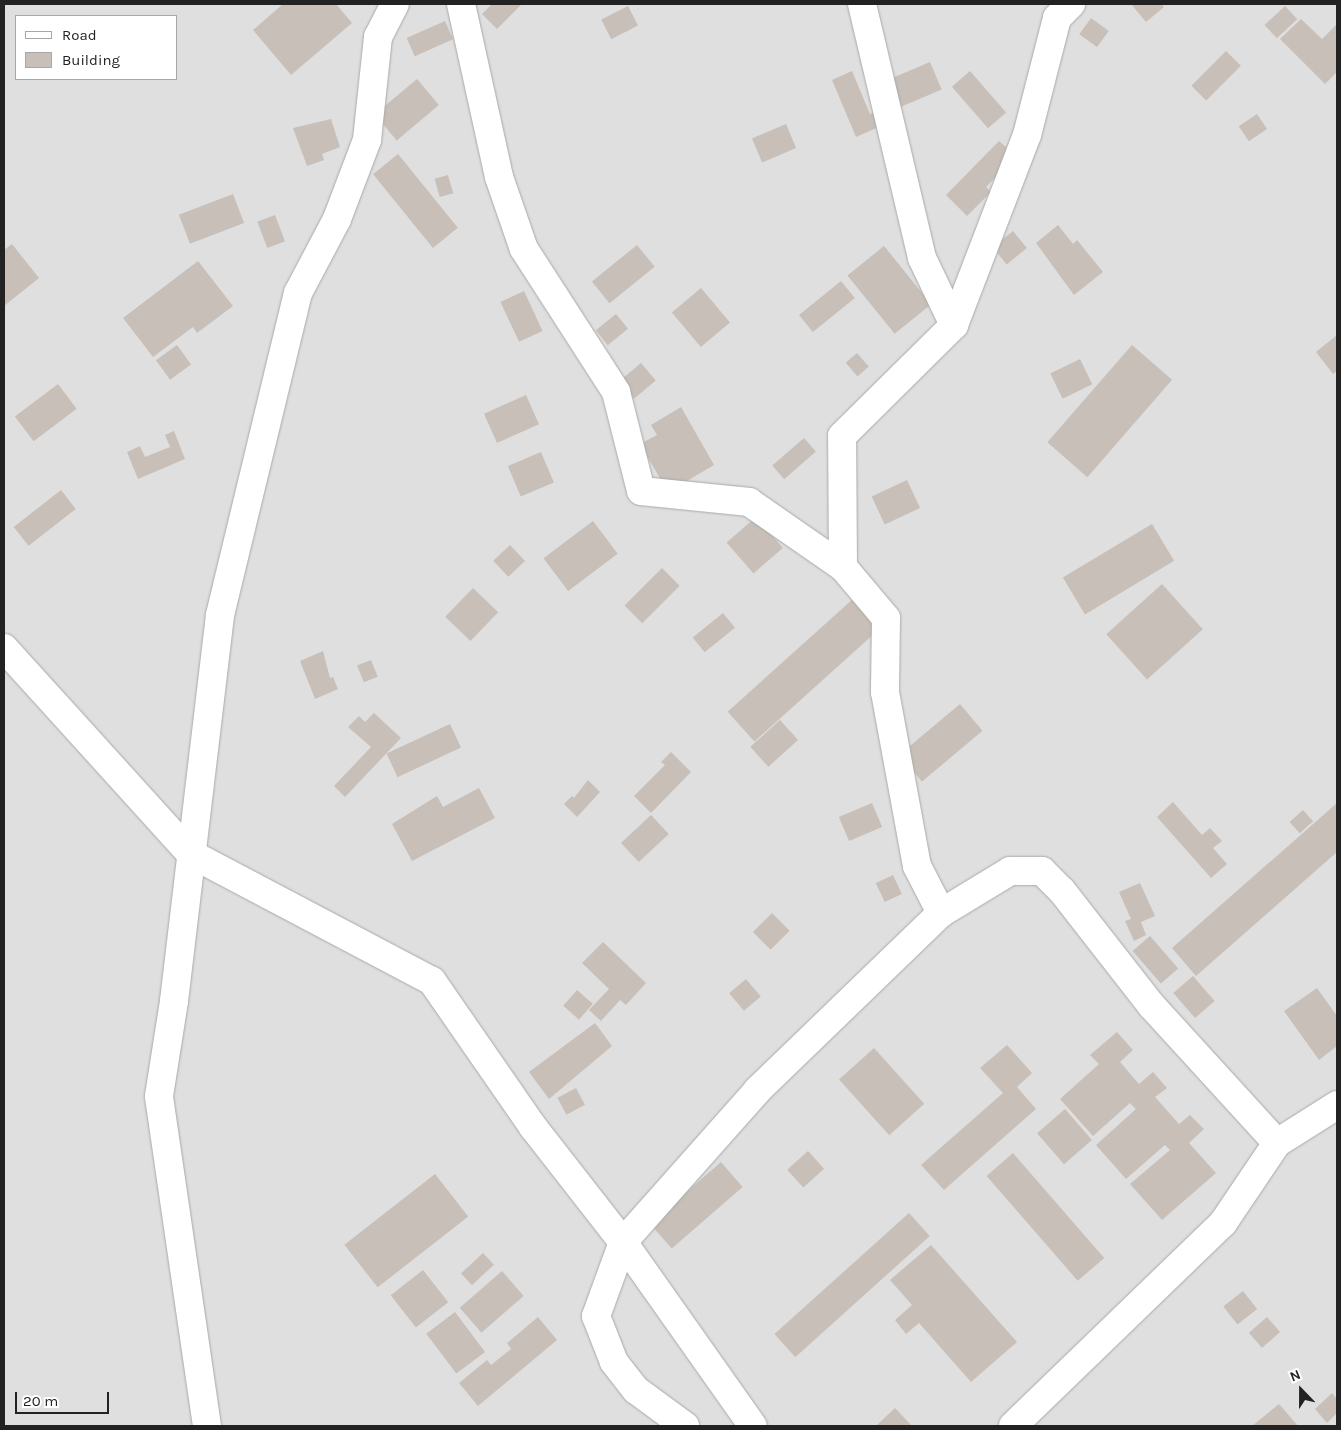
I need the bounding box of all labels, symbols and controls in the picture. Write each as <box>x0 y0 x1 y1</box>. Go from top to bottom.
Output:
legend <box>15 15 178 80</box>
text: Road <box>62 26 97 44</box>
text: Building <box>62 51 120 69</box>
north arrow <box>1276 1365 1326 1415</box>
text: N <box>1287 1366 1303 1385</box>
scale bar <box>18 1382 111 1414</box>
text: 20 m <box>23 1392 58 1410</box>

